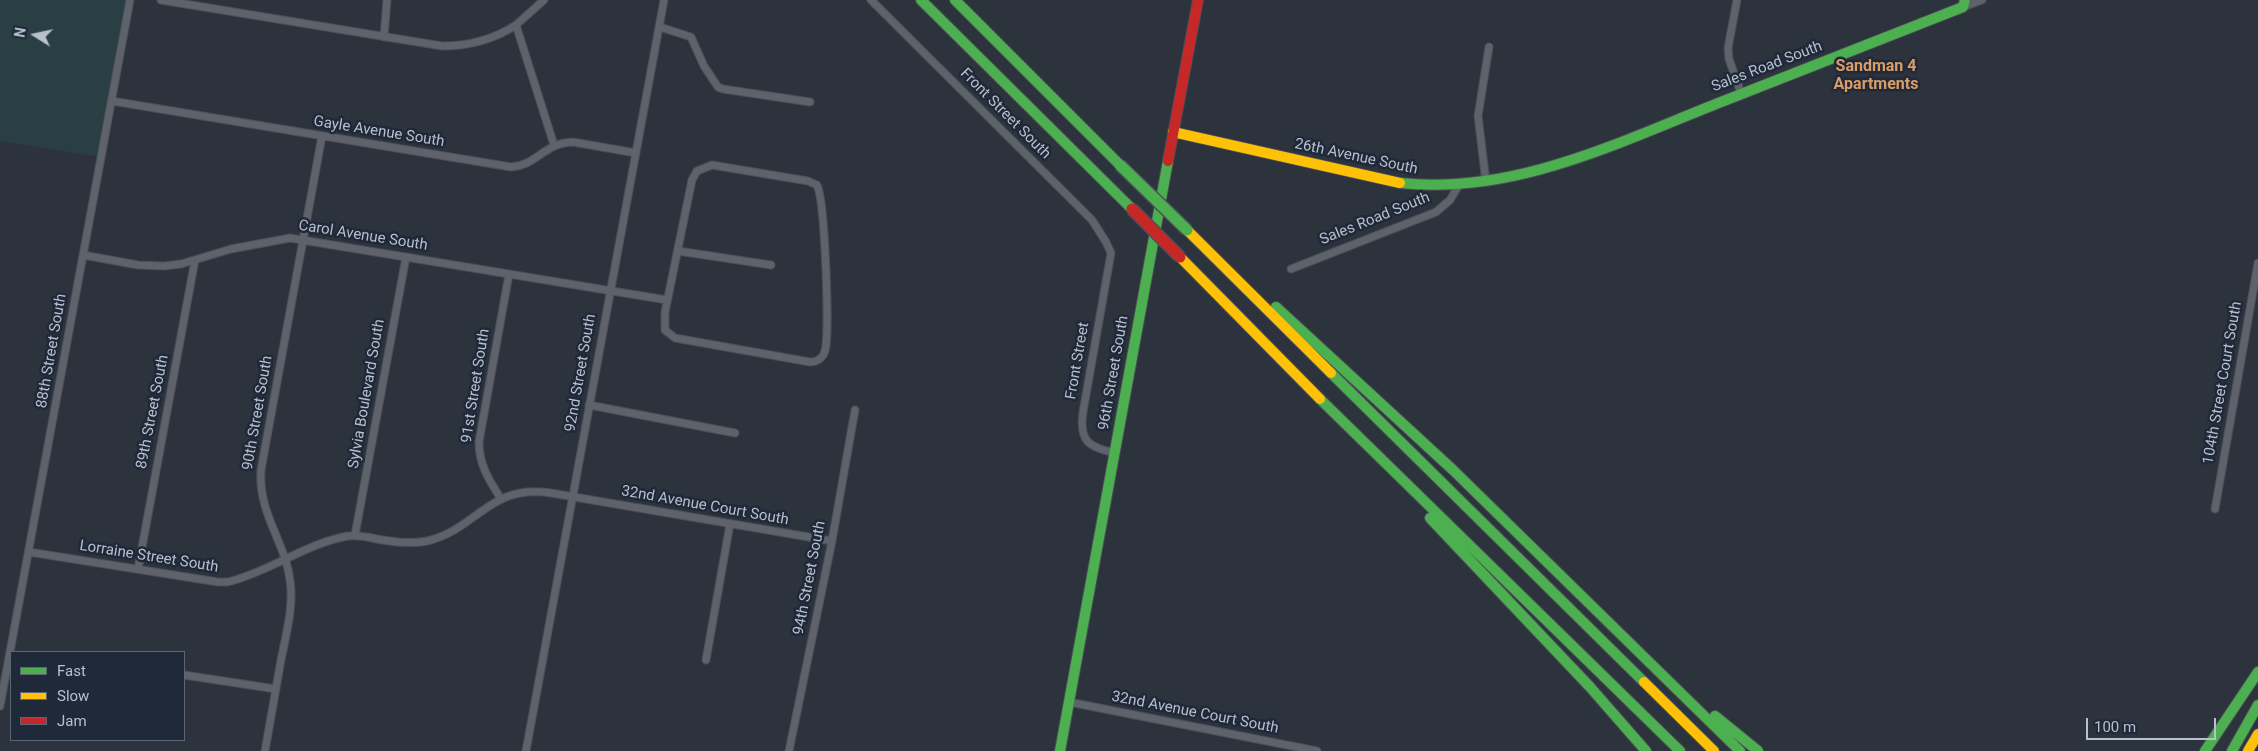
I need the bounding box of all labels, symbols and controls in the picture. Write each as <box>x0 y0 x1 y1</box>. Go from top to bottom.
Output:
north arrow <box>10 10 60 60</box>
text: N <box>11 26 29 39</box>
street label: Sales Road South <box>1709 38 1825 96</box>
district label: Sandman 4 Apartments <box>1834 57 1918 95</box>
street label: Front Street South <box>956 65 1054 163</box>
street label: Gayle Avenue South <box>312 113 446 151</box>
street label: 26th Avenue South <box>1293 135 1419 179</box>
street label: Sales Road South <box>1317 189 1433 249</box>
street label: Carol Avenue South <box>297 217 429 255</box>
street label: 88th Street South <box>33 292 71 410</box>
street label: 104th Street Court South <box>2200 300 2246 466</box>
street label: 92nd Street South <box>562 313 600 433</box>
street label: 96th Street South <box>1095 314 1133 432</box>
street label: Sylvia Boulevard South <box>345 318 389 470</box>
street label: Front Street <box>1062 321 1094 401</box>
street label: 91st Street South <box>458 328 494 444</box>
street label: 89th Street South <box>133 353 173 471</box>
street label: 90th Street South <box>239 354 277 472</box>
street label: 32nd Avenue Court South <box>620 482 790 530</box>
street label: 94th Street South <box>790 519 830 637</box>
street label: Lorraine Street South <box>78 537 220 577</box>
legend <box>10 651 185 741</box>
text: Fast <box>57 662 86 680</box>
text: Slow <box>57 687 89 705</box>
street label: 32nd Avenue Court South <box>1110 688 1280 738</box>
scale bar <box>2088 708 2218 740</box>
text: Jam <box>57 712 87 730</box>
text: 100 m <box>2094 718 2136 736</box>

